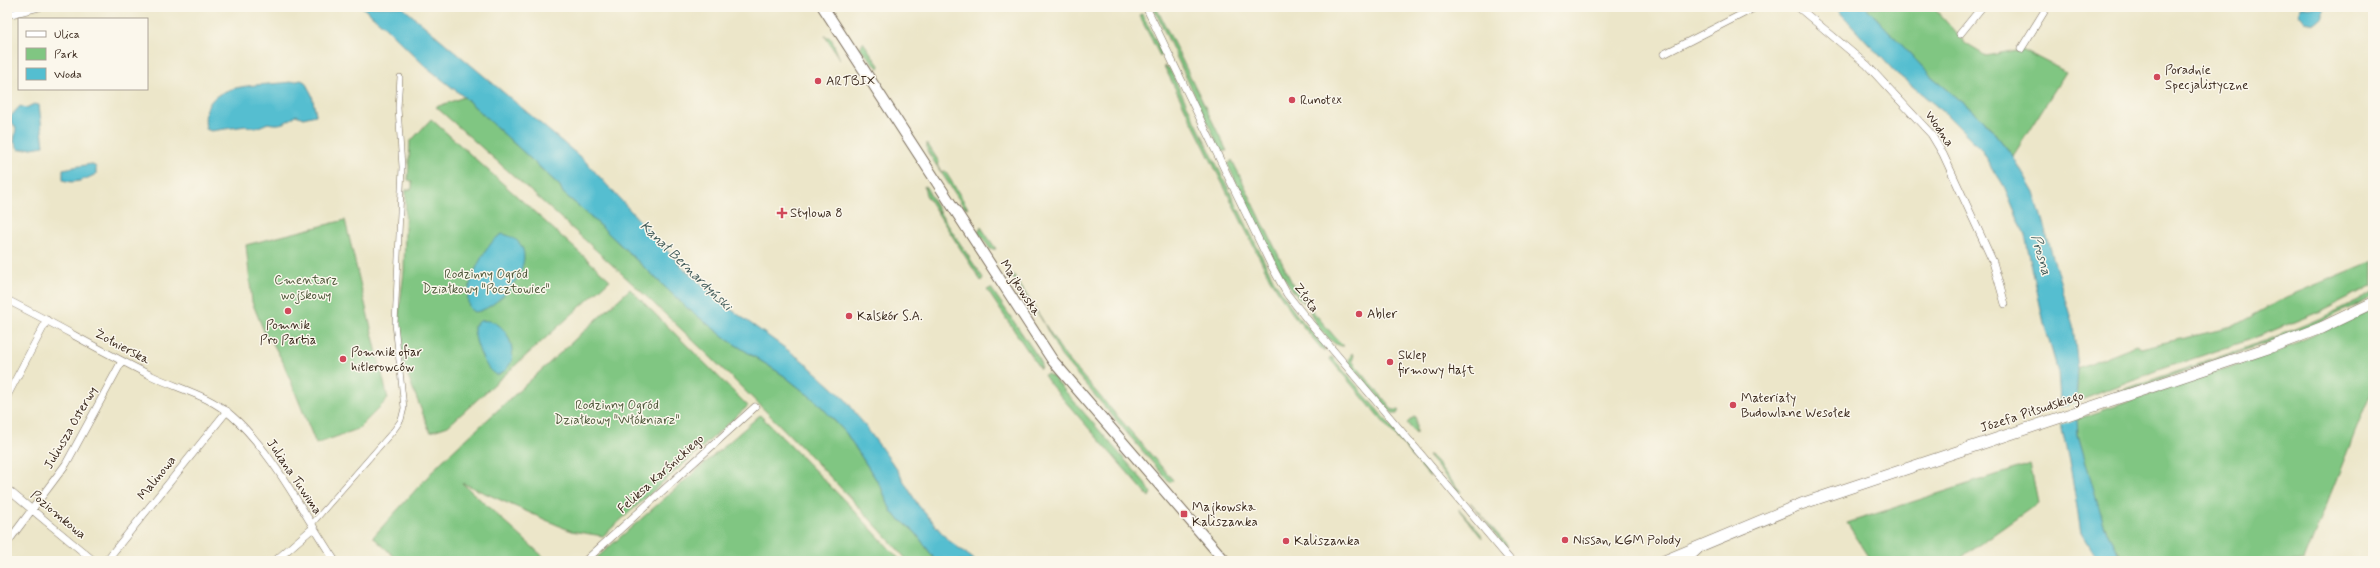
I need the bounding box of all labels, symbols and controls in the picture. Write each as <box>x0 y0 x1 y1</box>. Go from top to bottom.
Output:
legend <box>18 18 148 90</box>
text: Ulica <box>54 27 80 43</box>
text: Park <box>54 47 78 63</box>
place label: Poradnie Specjalistyczne <box>2165 62 2248 94</box>
text: Woda <box>54 67 82 83</box>
marker: Poradnie Specjalistyczne <box>2152 72 2162 82</box>
place label: ARTBIX <box>826 73 875 90</box>
marker: ARTBIX <box>813 76 823 86</box>
place label: Runotex <box>1300 92 1342 109</box>
marker: Runotex <box>1287 95 1297 105</box>
street label: Wodna <box>1921 108 1957 150</box>
place label: Stylowa 8 <box>790 205 843 222</box>
marker: Stylowa 8 <box>777 208 787 218</box>
water label: Kanał Bernardyński <box>636 217 737 316</box>
water label: Prosna <box>2027 233 2055 277</box>
street label: Majkowska <box>996 257 1045 319</box>
park label: Rodzinny Ogród Działkowy "Pocztowiec" <box>422 266 550 298</box>
park label: Cmentarz wojskowy <box>274 272 338 304</box>
street label: Złota <box>1290 280 1322 316</box>
marker: Pomnik Pro Partia <box>283 306 293 316</box>
place label: Abler <box>1367 306 1398 323</box>
place label: Kalskór S.A. <box>857 308 923 325</box>
marker: Abler <box>1354 309 1364 319</box>
marker: Kalskór S.A. <box>844 311 854 321</box>
place label: Pomnik Pro Partia <box>260 317 317 349</box>
street label: Żołnierska <box>92 325 153 369</box>
place label: Pomnik ofiar hitlerowców <box>351 344 423 376</box>
place label: Sklep firmowy Haft <box>1398 347 1475 379</box>
marker: Pomnik ofiar hitlerowców <box>338 354 348 364</box>
marker: Sklep firmowy Haft <box>1385 357 1395 367</box>
street label: Juliusza Osterwy <box>40 383 102 473</box>
street label: Józefa Piłsudskiego <box>1978 387 2087 439</box>
place label: Materiały Budowlane Wesołek <box>1741 390 1851 422</box>
park label: Rodzinny Ogród Działkowy "Włókniarz" <box>554 397 680 429</box>
marker: Materiały Budowlane Wesołek <box>1728 400 1738 410</box>
street label: Feliksa Karśnickiego <box>614 430 708 517</box>
street label: Juliana Tuwima <box>262 436 326 518</box>
street label: Malinowa <box>134 452 180 504</box>
street label: Poziomkowa <box>27 487 89 543</box>
place label: Majkowska Kaliszanka <box>1192 499 1258 531</box>
marker: Majkowska Kaliszanka <box>1179 509 1189 519</box>
place label: Nissan, KGM Polody <box>1573 532 1681 549</box>
place label: Kaliszanka <box>1294 533 1360 550</box>
marker: Nissan, KGM Polody <box>1560 535 1570 545</box>
marker: Kaliszanka <box>1281 536 1291 546</box>

